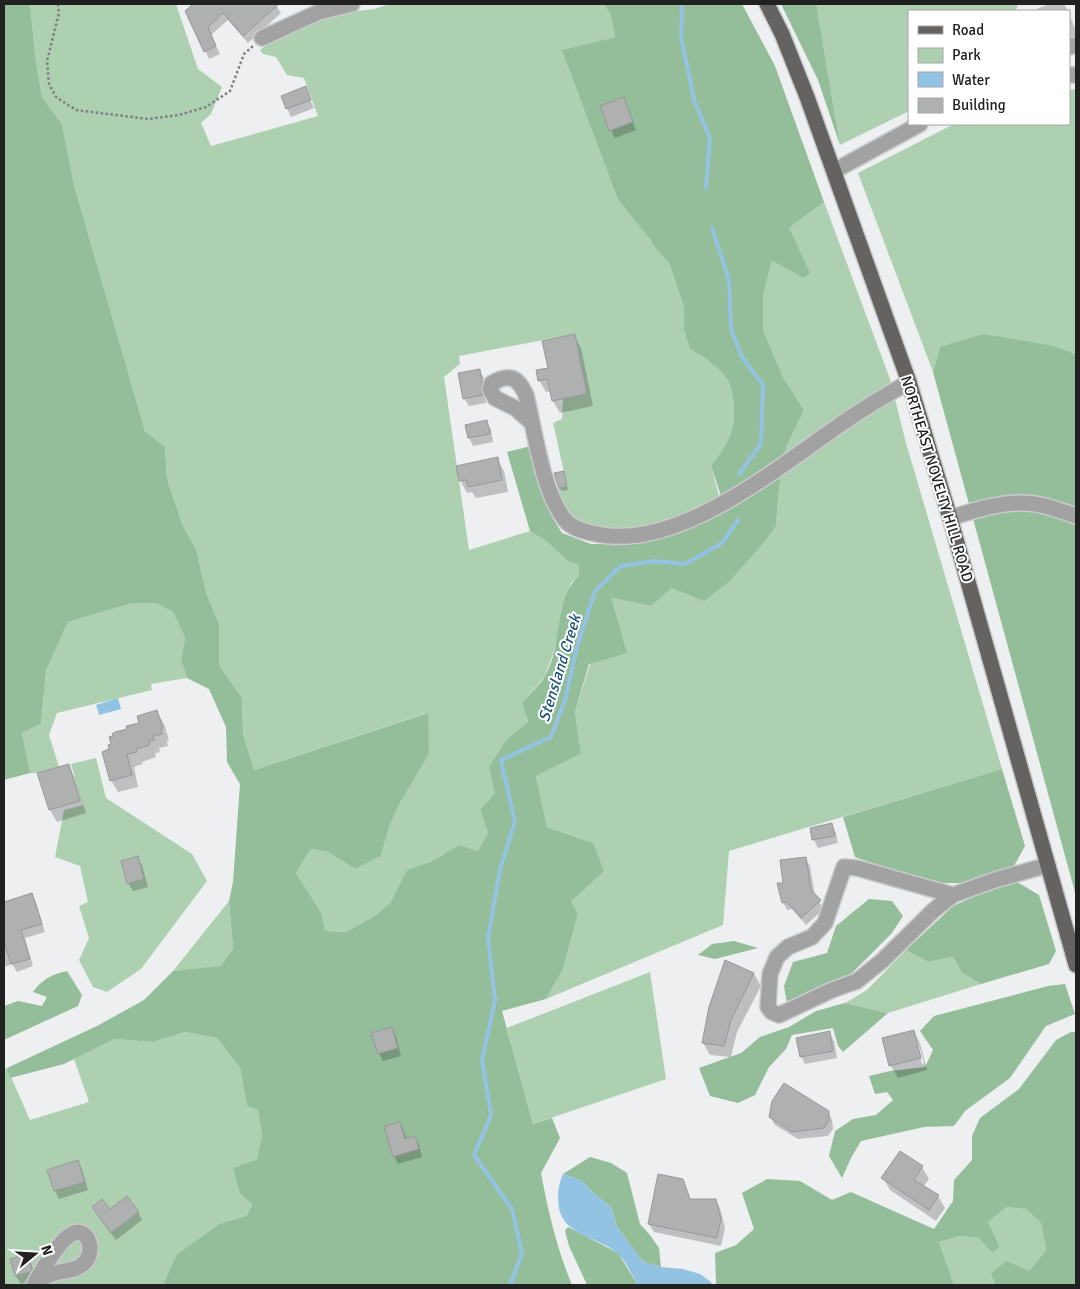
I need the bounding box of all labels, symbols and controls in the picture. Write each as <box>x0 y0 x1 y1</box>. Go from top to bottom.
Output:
legend <box>908 10 1070 125</box>
text: Road <box>952 21 984 39</box>
text: Park <box>952 46 981 64</box>
text: Water <box>952 71 990 89</box>
text: Building <box>952 96 1006 114</box>
street label: NORTHEAST NOVELTY HILL ROAD <box>897 374 977 584</box>
water label: Stensland Creek <box>534 610 586 724</box>
north arrow <box>10 1229 60 1279</box>
text: N <box>37 1243 56 1257</box>

